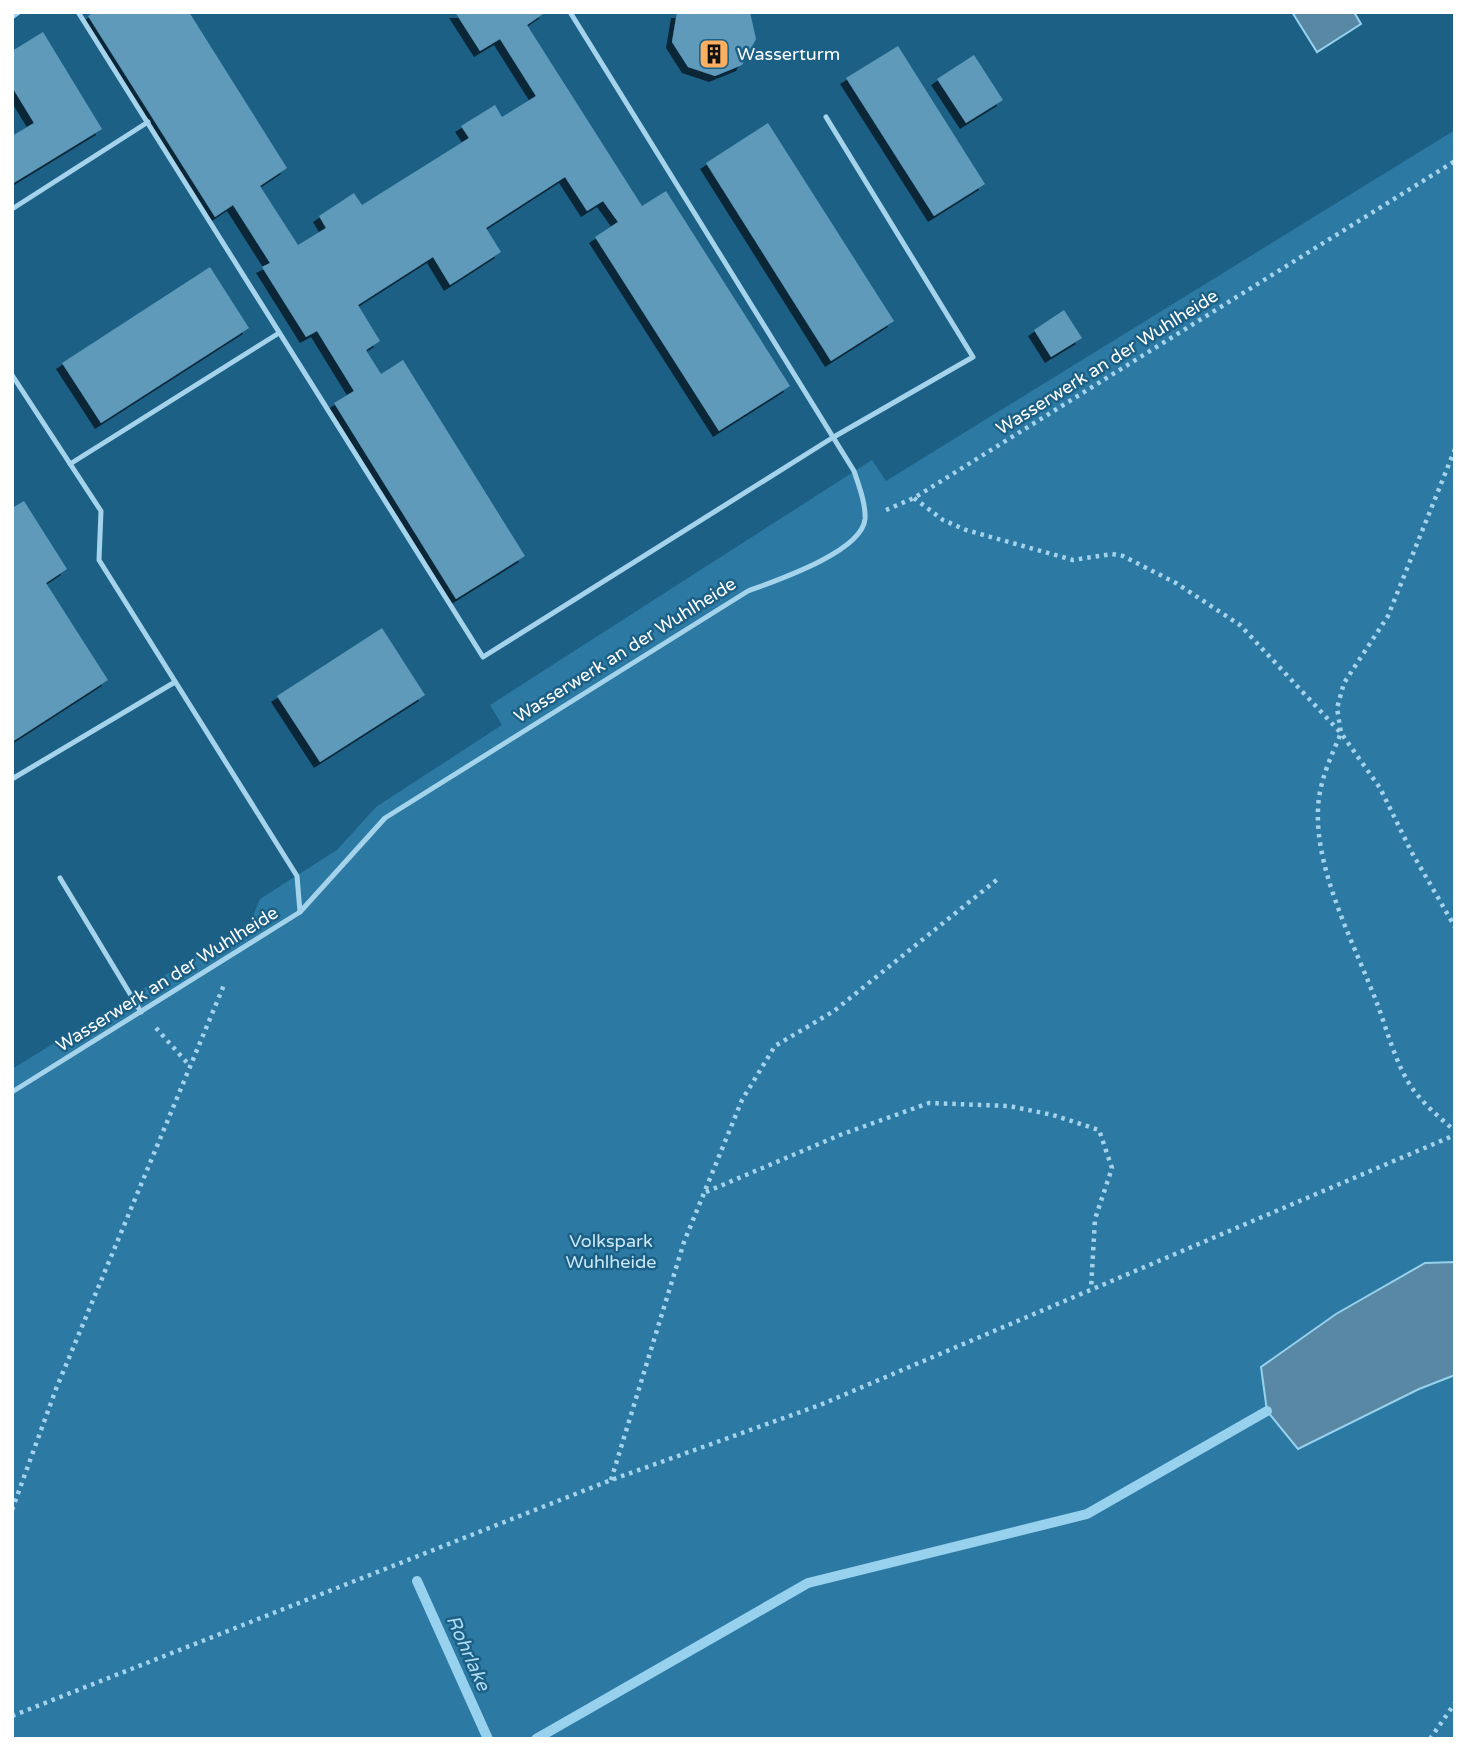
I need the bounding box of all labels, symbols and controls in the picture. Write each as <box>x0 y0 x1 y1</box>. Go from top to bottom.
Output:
building icon: Wasserturm <box>697 37 731 71</box>
place label: Wasserturm <box>737 43 840 65</box>
street label: Wasserwerk an der Wuhlheide <box>992 284 1222 440</box>
street label: Wasserwerk an der Wuhlheide <box>510 572 740 728</box>
street label: Wasserwerk an der Wuhlheide <box>52 901 282 1057</box>
park label: Volkspark Wuhlheide <box>565 1230 657 1273</box>
water label: Rohrlake <box>442 1612 495 1695</box>

